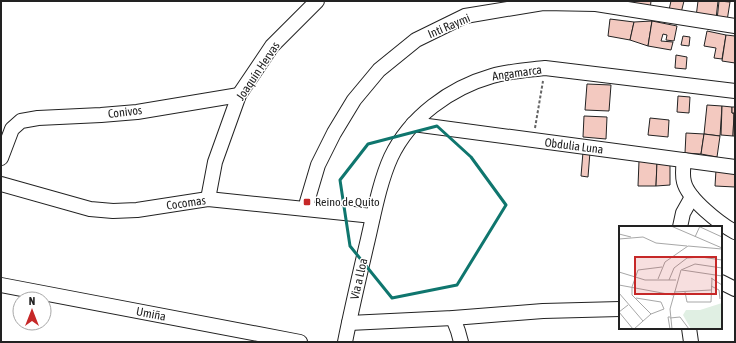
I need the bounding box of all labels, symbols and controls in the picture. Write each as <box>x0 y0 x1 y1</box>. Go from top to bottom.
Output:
street label: Inti Raymi <box>426 11 472 41</box>
street label: Joaquín Hervas <box>233 39 283 103</box>
street label: Angamarca <box>491 63 543 83</box>
street label: Conivos <box>107 103 143 121</box>
street label: Obdulia Luna <box>544 135 604 157</box>
street label: Cocomas <box>165 193 207 213</box>
place label: Reino de Quito <box>315 195 380 209</box>
marker: Reino de Quito <box>302 197 312 207</box>
inset map <box>619 226 722 329</box>
street label: Via a Lloa <box>347 257 371 301</box>
north arrow <box>12 291 52 331</box>
text: N <box>29 295 35 307</box>
street label: Umiña <box>135 304 167 324</box>

